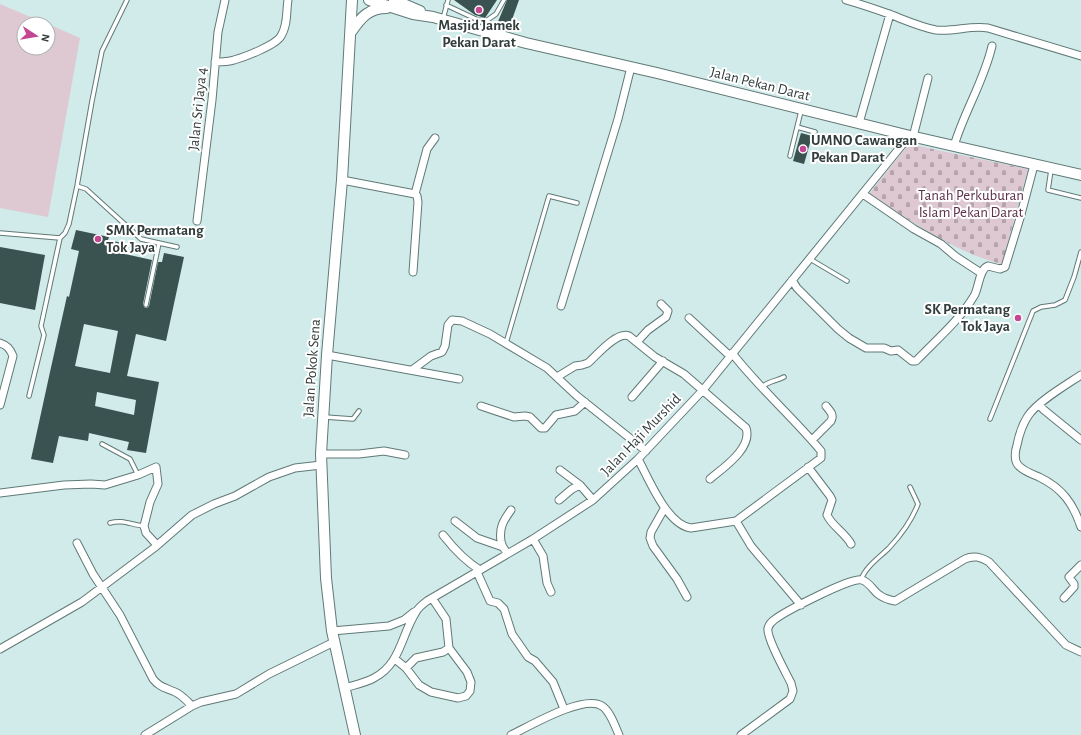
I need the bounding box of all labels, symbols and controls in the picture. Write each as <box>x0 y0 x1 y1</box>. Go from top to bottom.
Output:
marker: Masjid Jamek Pekan Darat <box>474 5 484 15</box>
north arrow <box>16 16 56 56</box>
place label: Masjid Jamek Pekan Darat <box>438 18 520 50</box>
text: N <box>39 33 51 43</box>
street label: Jalan Pekan Darat <box>708 64 812 104</box>
street label: Jalan Sri Jaya 4 <box>186 67 210 151</box>
place label: UMNO Cawangan Pekan Darat <box>811 133 917 165</box>
marker: UMNO Cawangan Pekan Darat <box>798 144 808 154</box>
park label: Tanah Perkuburan Islam Pekan Darat <box>918 188 1024 220</box>
place label: SMK Permatang Tok Jaya <box>106 223 204 255</box>
marker: SMK Permatang Tok Jaya <box>93 234 103 244</box>
place label: SK Permatang Tok Jaya <box>924 302 1010 334</box>
marker: SK Permatang Tok Jaya <box>1013 313 1023 323</box>
street label: Jalan Pokok Sena <box>301 318 323 417</box>
street label: Jalan Haji Murshid <box>598 391 684 479</box>

